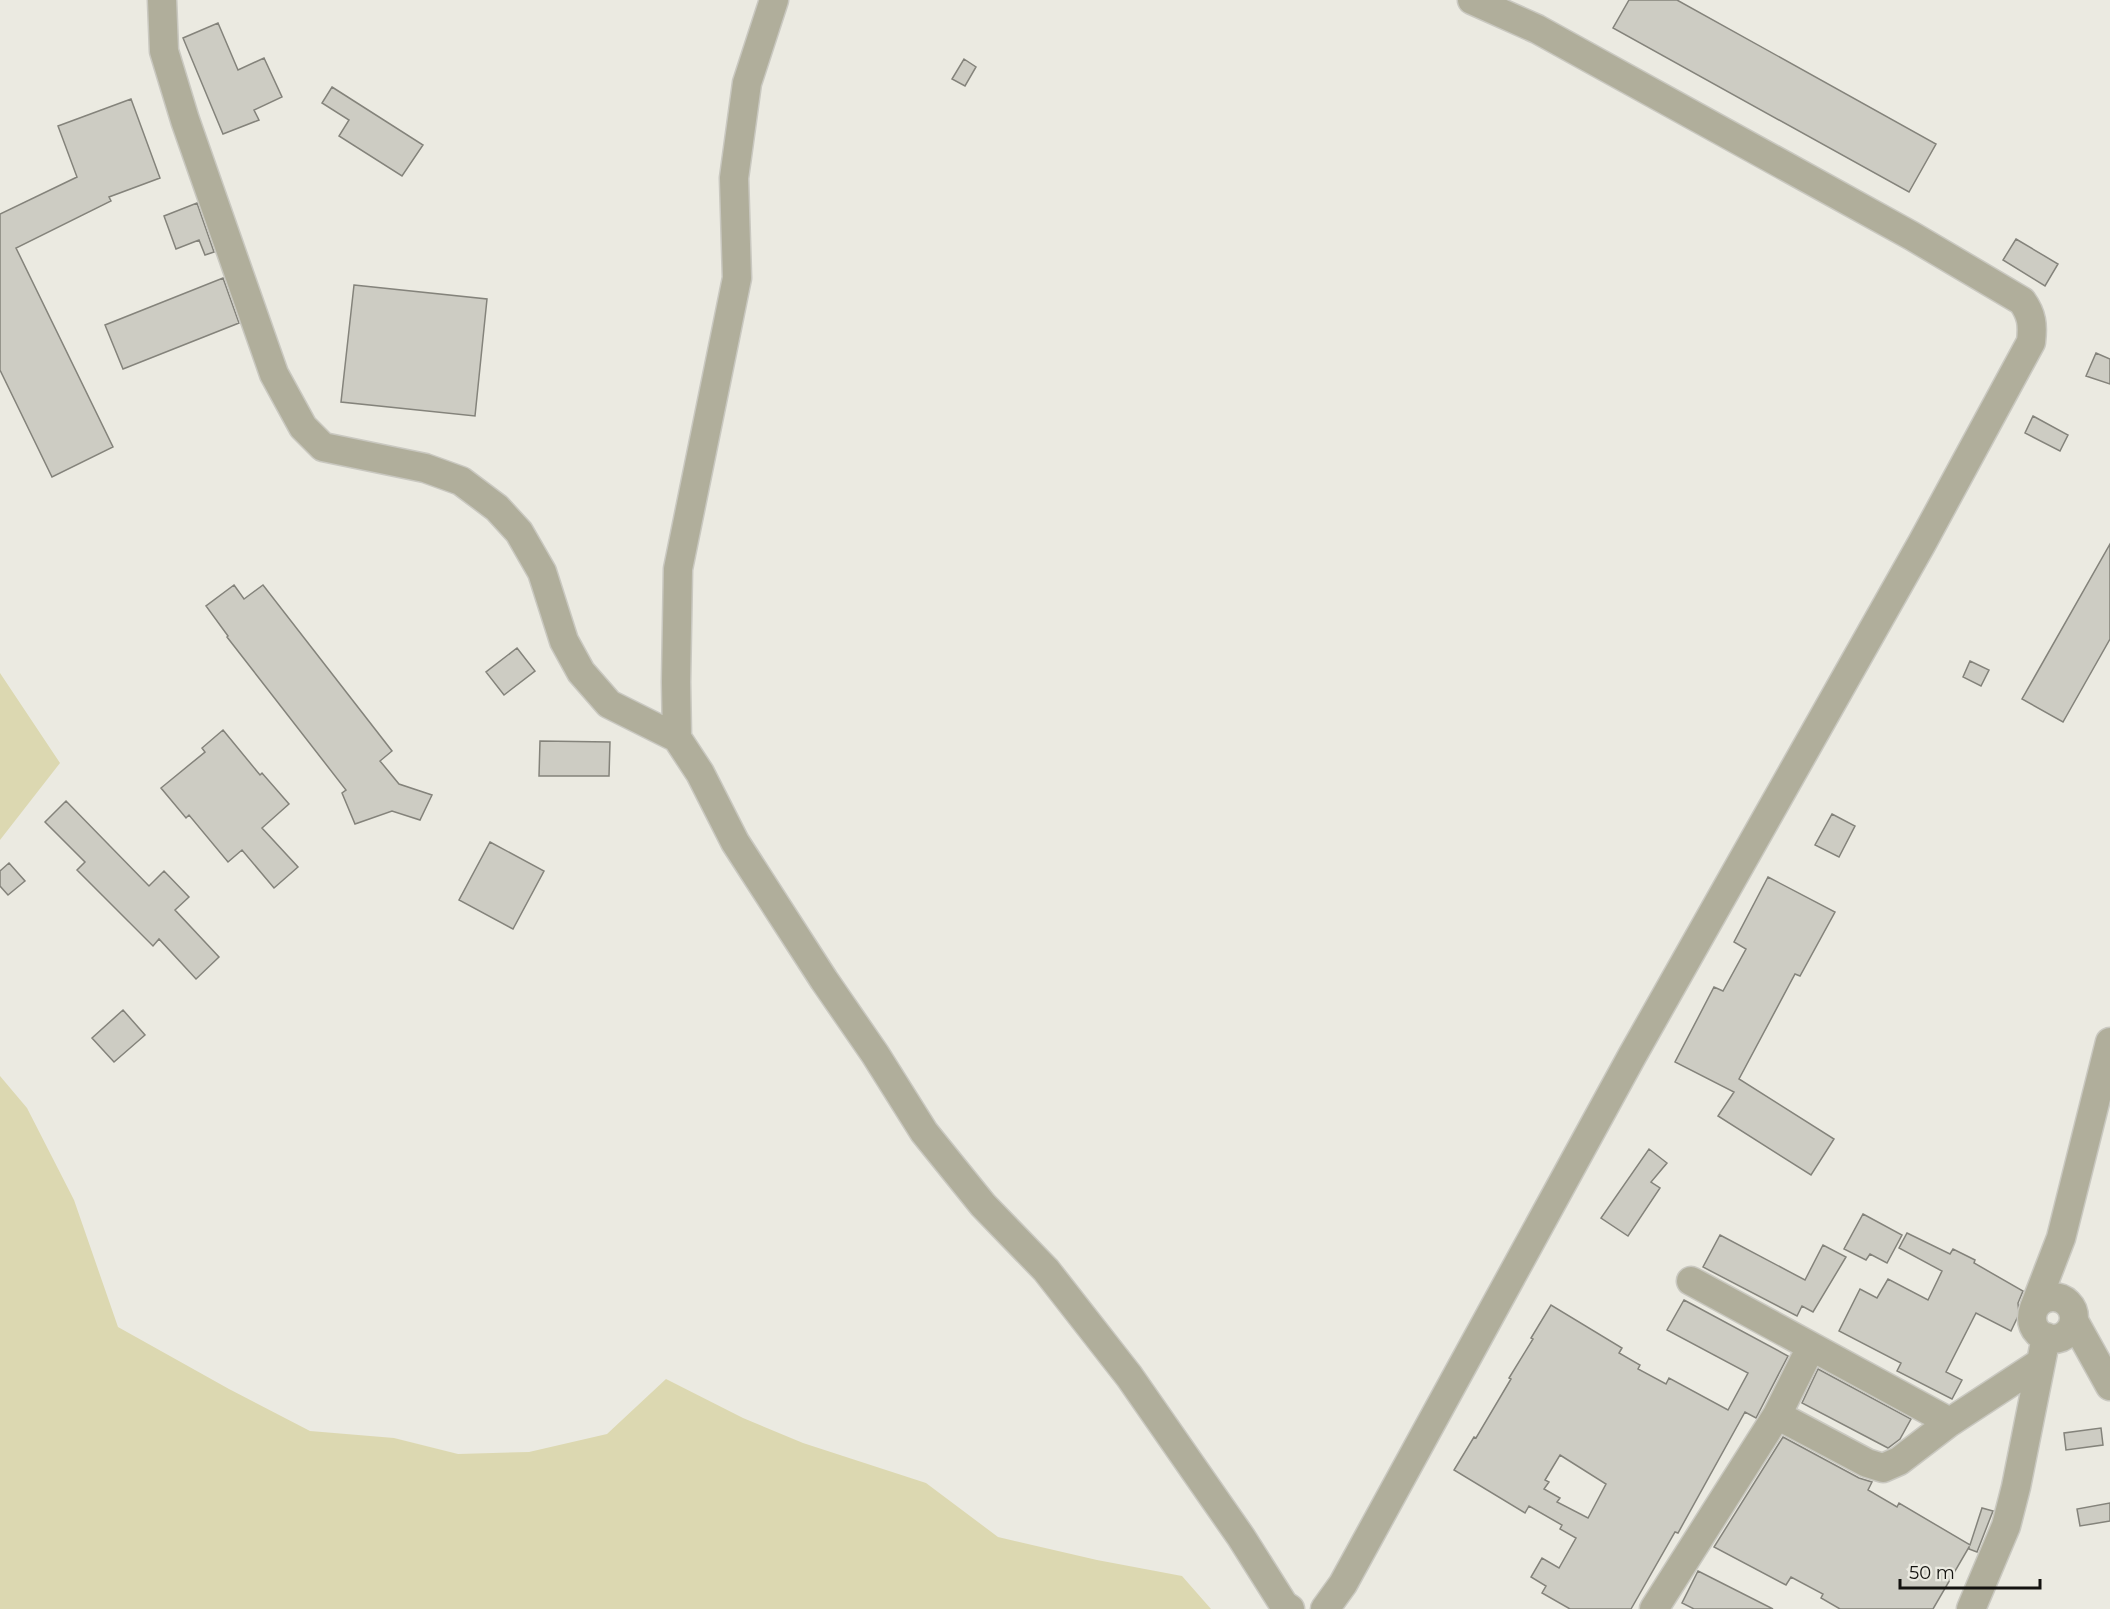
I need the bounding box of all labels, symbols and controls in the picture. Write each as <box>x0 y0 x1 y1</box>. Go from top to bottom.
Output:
scale bar <box>1900 1552 2040 1590</box>
text: 50 m <box>1909 1562 1955 1584</box>

